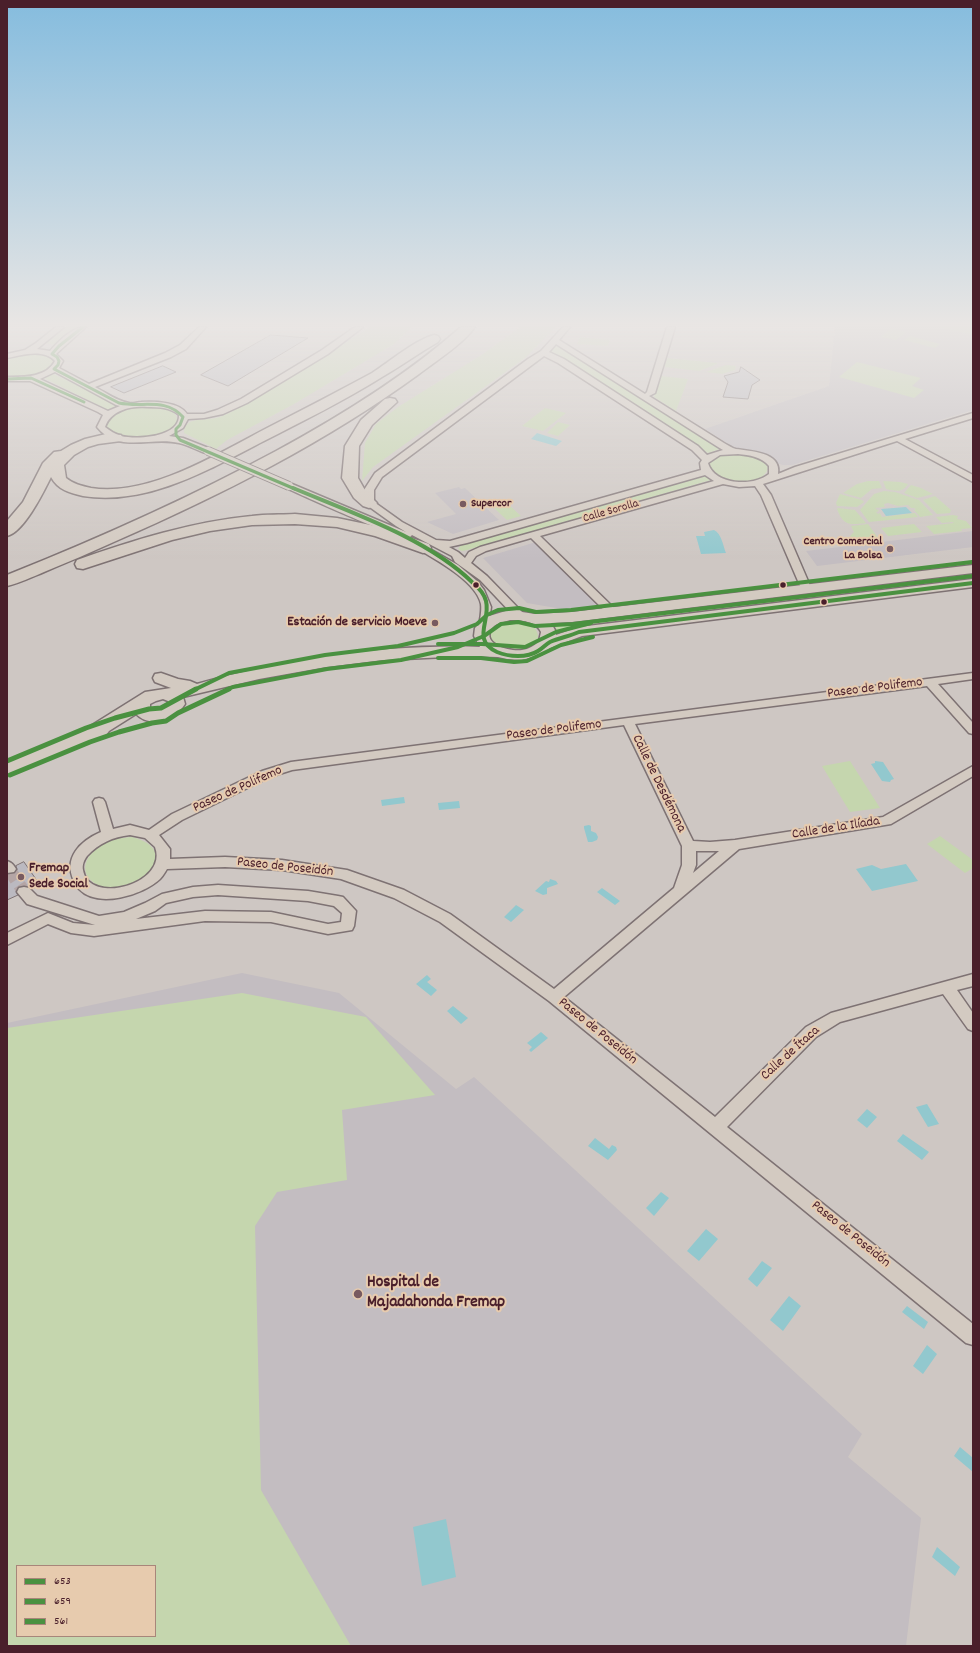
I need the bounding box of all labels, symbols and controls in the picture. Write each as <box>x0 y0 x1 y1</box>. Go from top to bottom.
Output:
place label: Supercor <box>471 497 511 511</box>
street label: Calle Sorolla <box>582 497 640 527</box>
marker: Supercor <box>458 499 468 509</box>
place label: Centro Comercial La Bolsa <box>804 535 882 563</box>
marker: Centro Comercial La Bolsa <box>885 544 895 554</box>
unlabelled marker <box>471 580 481 590</box>
unlabelled marker <box>778 580 788 590</box>
unlabelled marker <box>819 597 829 607</box>
place label: Estación de servicio Moeve <box>287 615 427 631</box>
marker: Estación de servicio Moeve <box>430 618 440 628</box>
street label: Paseo de Polifemo <box>826 675 924 703</box>
street label: Paseo de Polifemo <box>505 717 603 745</box>
street label: Calle de Desdémona <box>627 733 689 835</box>
street label: Paseo de Polifemo <box>191 763 285 817</box>
street label: Calle de la Ilíada <box>791 814 881 844</box>
street label: Paseo de Poseidón <box>236 855 334 881</box>
place label: Fremap Sede Social <box>29 861 88 894</box>
marker: Fremap Sede Social <box>16 872 26 882</box>
street label: Paseo de Poseidón <box>554 995 640 1069</box>
street label: Calle de Ítaca <box>758 1023 824 1085</box>
street label: Paseo de Poseidón <box>807 1198 893 1272</box>
place label: Hospital de Majadahonda Fremap <box>367 1274 505 1314</box>
marker: Hospital de Majadahonda Fremap <box>352 1288 364 1300</box>
legend <box>16 1565 156 1637</box>
text: 653 <box>54 1573 71 1590</box>
text: 659 <box>54 1593 71 1610</box>
text: 561 <box>54 1613 68 1630</box>

